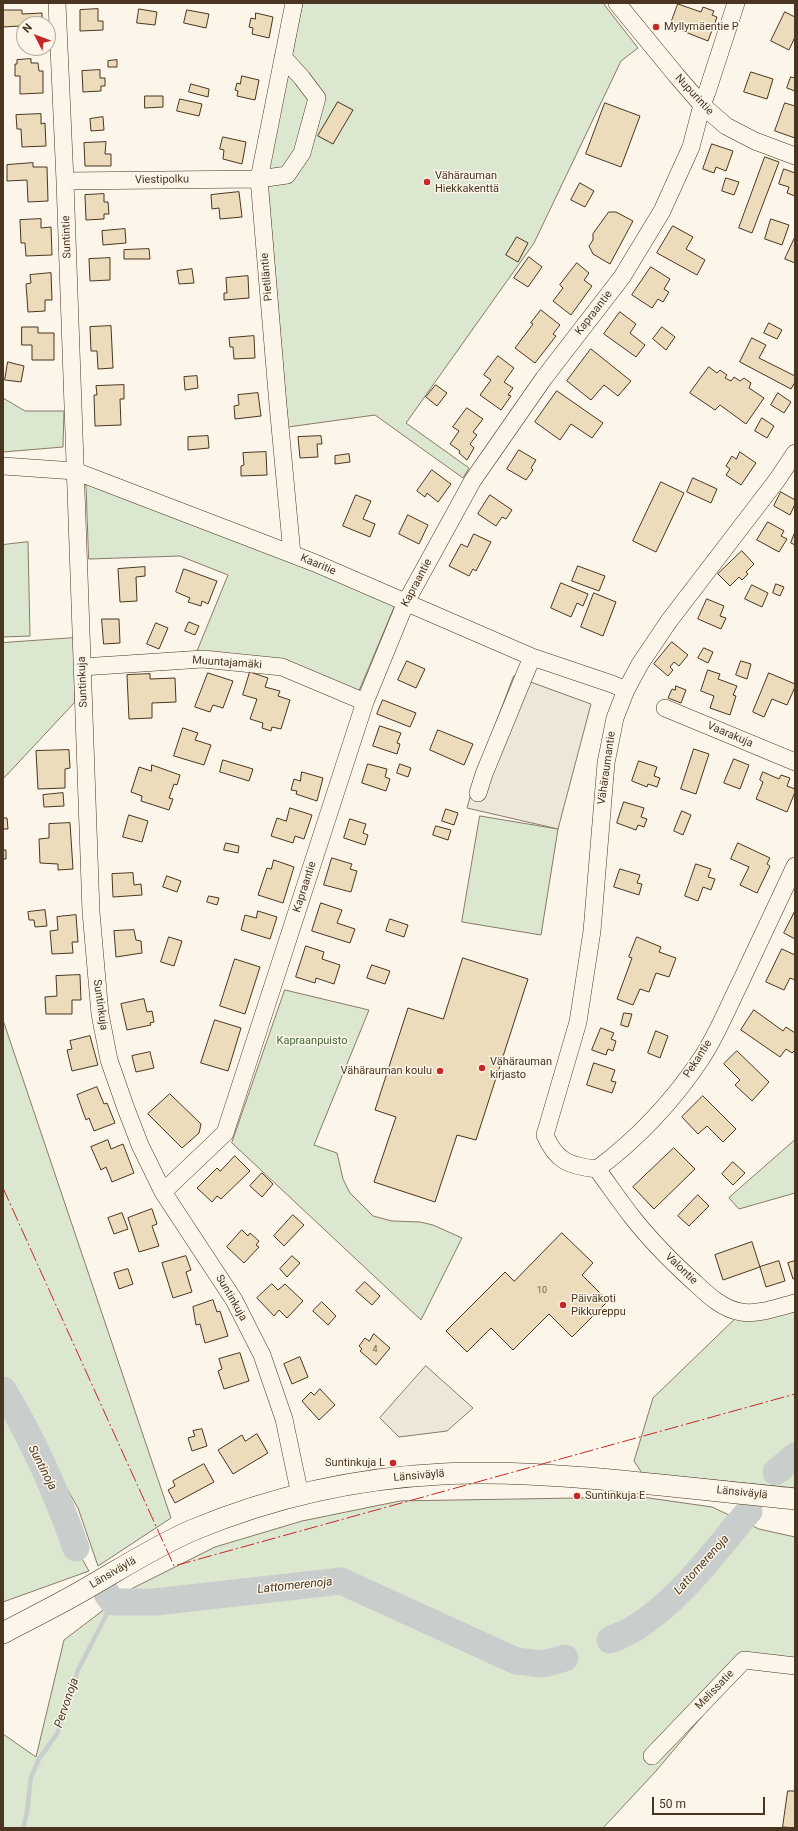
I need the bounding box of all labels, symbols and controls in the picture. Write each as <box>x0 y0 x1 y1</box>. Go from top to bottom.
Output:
north arrow <box>16 16 56 56</box>
place label: Myllymäentie P <box>664 20 739 34</box>
text: N <box>20 21 35 36</box>
marker: Myllymäentie P <box>651 22 661 32</box>
street label: Nupurintie <box>672 72 716 118</box>
place label: Vähärauman Hiekkakenttä <box>435 169 499 195</box>
street label: Viestipolku <box>135 173 189 187</box>
marker: Vähärauman Hiekkakenttä <box>422 177 432 187</box>
street label: Suntintie <box>60 215 74 259</box>
street label: Pietiläntie <box>258 252 276 302</box>
street label: Kapraantie <box>573 288 615 338</box>
street label: Kaaritie <box>298 552 338 578</box>
street label: Kapraantie <box>399 557 435 609</box>
street label: Muuntajamäki <box>192 654 262 672</box>
street label: Suntinkuja <box>76 656 90 708</box>
street label: Vaarakuja <box>705 719 755 751</box>
street label: Vähäraumantie <box>595 730 619 806</box>
street label: Kapraantie <box>291 860 319 914</box>
street label: Suntinkuja <box>90 979 110 1031</box>
park label: Kapraanpuisto <box>277 1034 347 1048</box>
street label: Pekantie <box>681 1038 715 1080</box>
place label: Vähärauman kirjasto <box>490 1055 552 1081</box>
marker: Vähärauman kirjasto <box>477 1063 487 1073</box>
place label: Vähärauman koulu <box>341 1064 432 1078</box>
marker: Vähärauman koulu <box>435 1066 445 1076</box>
street label: Valontie <box>662 1250 700 1288</box>
street label: Suntinkuja <box>212 1272 250 1324</box>
house number: 10 <box>537 1286 547 1296</box>
place label: Päiväkoti Pikkureppu <box>571 1292 626 1318</box>
marker: Päiväkoti Pikkureppu <box>558 1300 568 1310</box>
house number: 4 <box>372 1345 378 1355</box>
water label: Suntinoja <box>25 1443 59 1493</box>
place label: Suntinkuja L <box>325 1456 385 1470</box>
marker: Suntinkuja L <box>388 1458 398 1468</box>
street label: Länsiväylä <box>393 1467 445 1485</box>
street label: Länsiväylä <box>716 1484 768 1502</box>
place label: Suntinkuja E <box>585 1489 645 1503</box>
marker: Suntinkuja E <box>572 1491 582 1501</box>
water label: Lattomerenoja <box>671 1532 733 1598</box>
street label: Länsiväylä <box>87 1554 139 1592</box>
water label: Lattomerenoja <box>257 1575 333 1597</box>
street label: Melissatie <box>693 1667 737 1713</box>
water label: Pervonoja <box>52 1676 82 1730</box>
scale bar <box>654 1789 767 1815</box>
text: 50 m <box>659 1797 686 1811</box>

